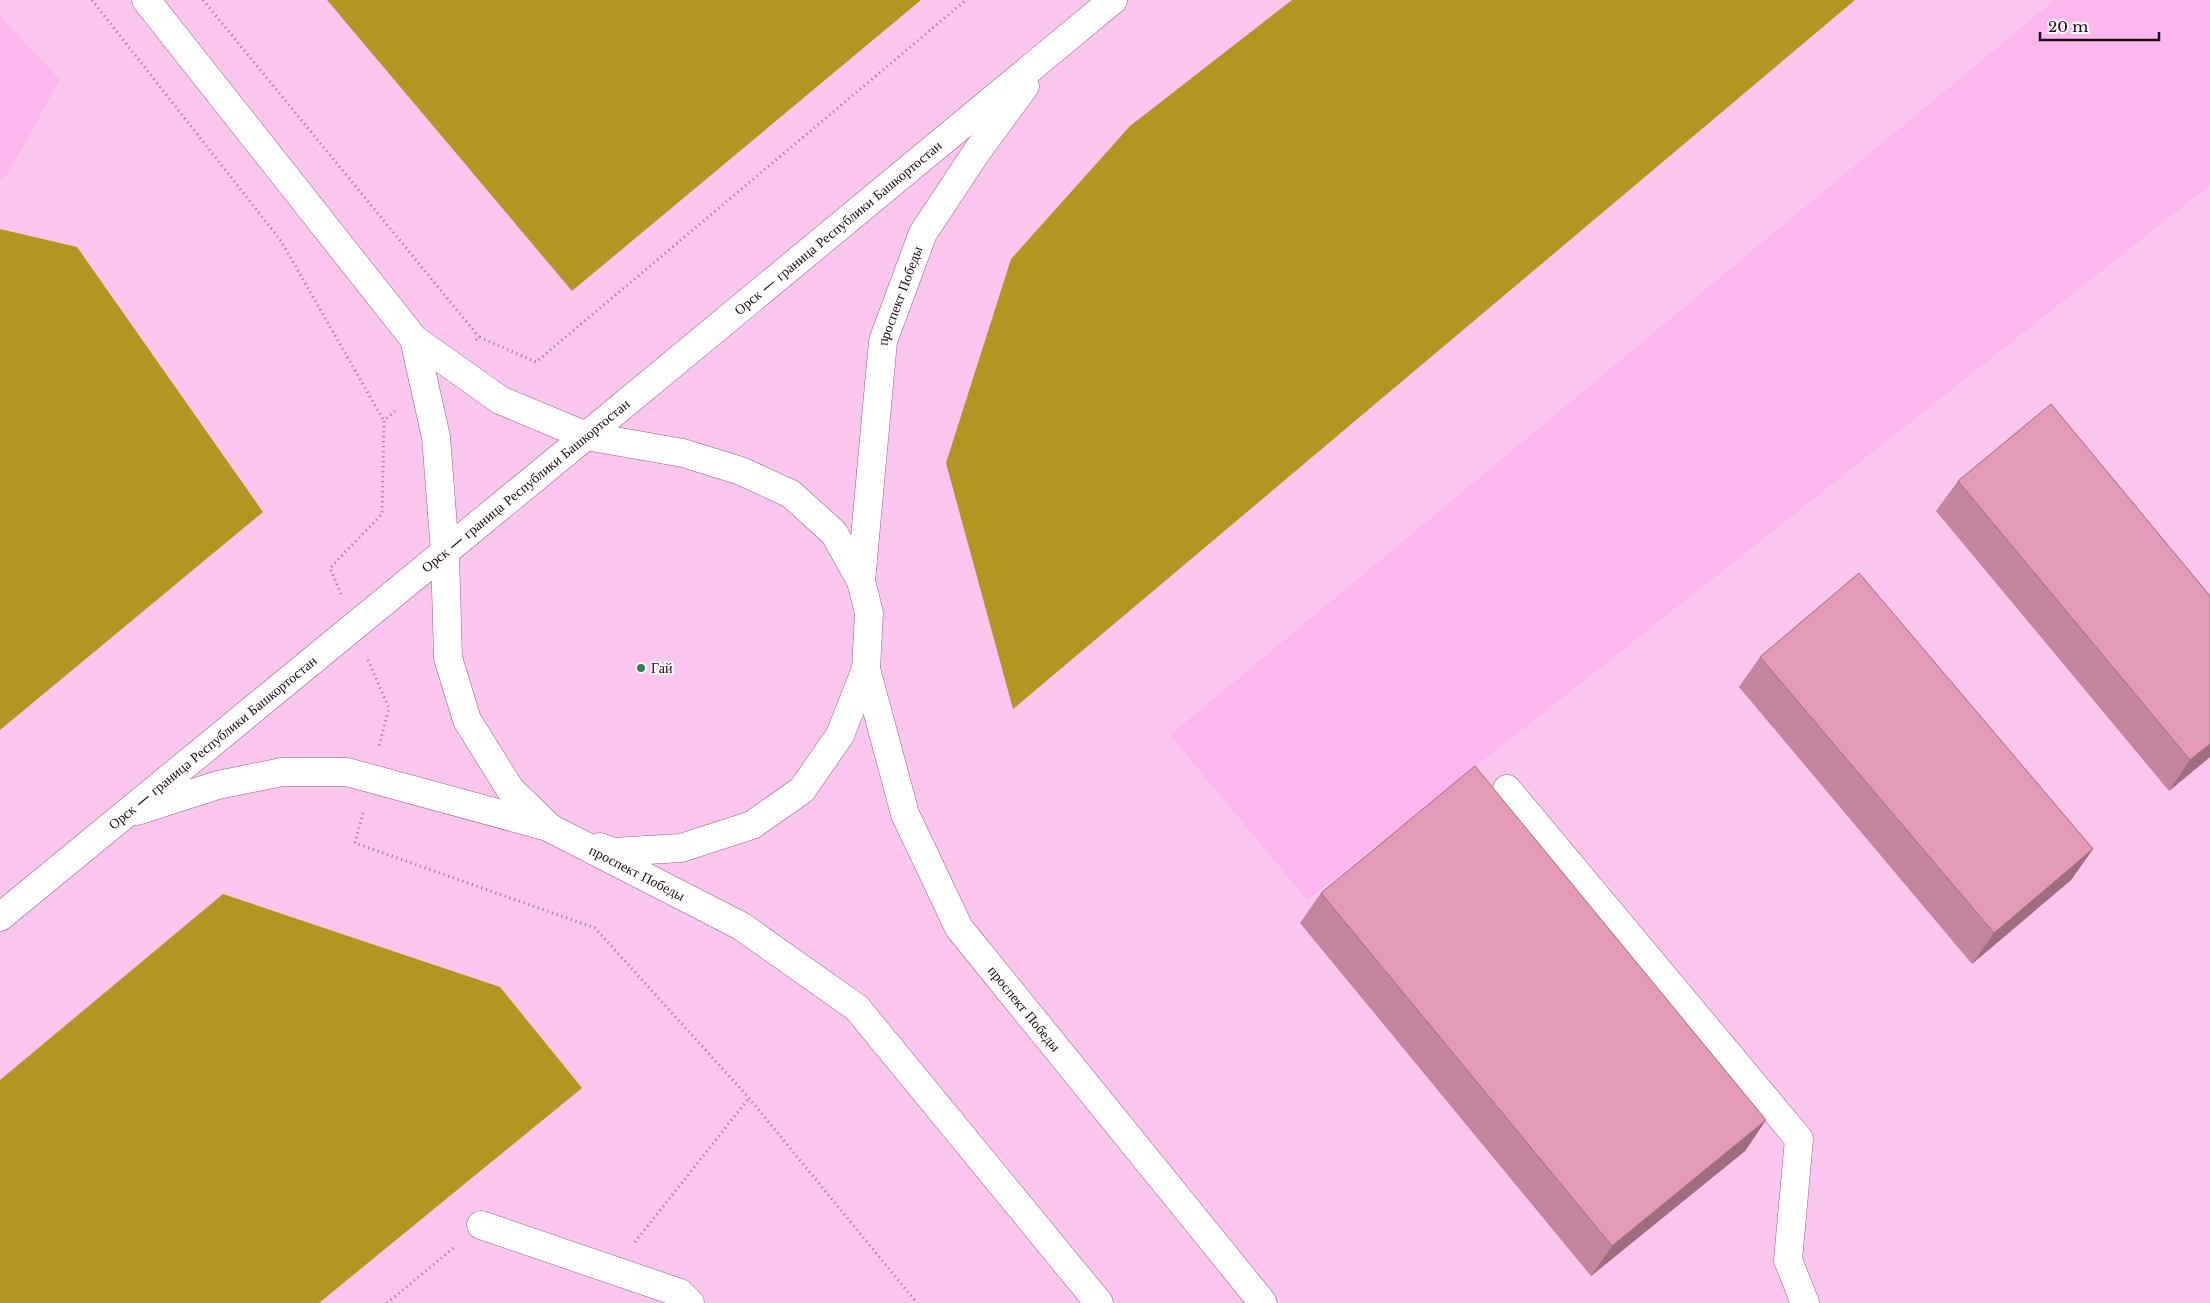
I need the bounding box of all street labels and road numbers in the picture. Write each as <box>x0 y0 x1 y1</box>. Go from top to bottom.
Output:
street label: Орск — граница Республики Башкортостан <box>730 136 946 319</box>
street label: проспект Победы <box>874 243 927 346</box>
street label: Орск — граница Республики Башкортостан <box>418 394 634 576</box>
street label: Орск — граница Республики Башкортостан <box>105 651 321 833</box>
street label: проспект Победы <box>586 841 689 905</box>
street label: проспект Победы <box>984 962 1065 1056</box>

